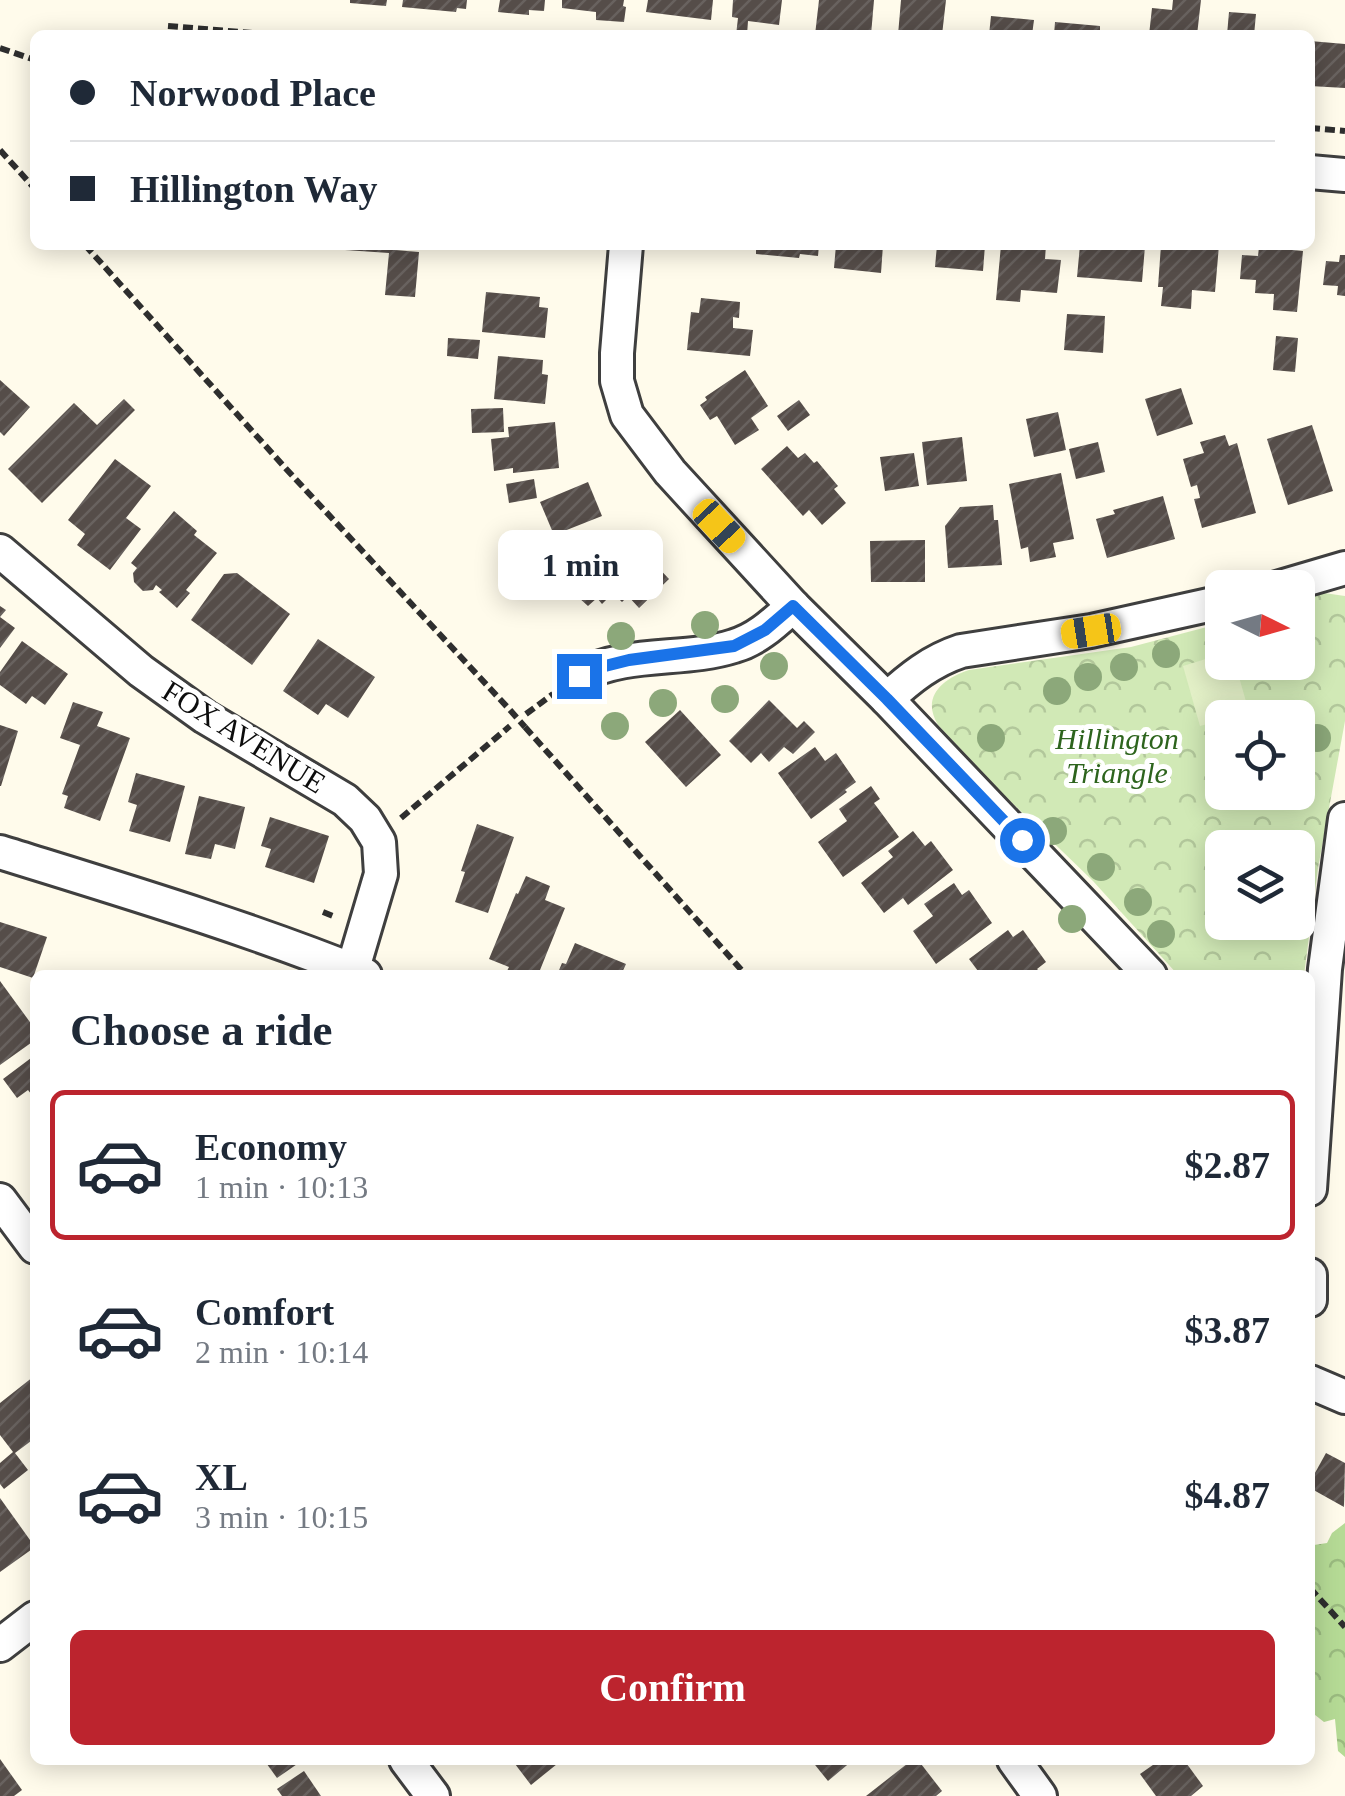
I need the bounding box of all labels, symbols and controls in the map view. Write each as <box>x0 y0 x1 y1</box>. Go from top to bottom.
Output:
text: Norwood Place <box>130 72 376 114</box>
text: Hillington Way <box>130 168 377 210</box>
car <box>688 494 750 558</box>
callout: 1 min <box>496 531 662 601</box>
text: 1 min <box>542 547 619 583</box>
north arrow <box>1205 570 1315 680</box>
map controls <box>1205 570 1315 940</box>
car <box>1059 611 1123 651</box>
route end <box>557 654 602 699</box>
street label: FOX AVENUE <box>157 673 332 800</box>
button: locate <box>1205 700 1315 810</box>
park label: Hillington Triangle <box>1054 722 1179 789</box>
route start <box>1000 818 1045 863</box>
button: layers <box>1205 830 1315 940</box>
text: Choose a ride <box>70 1005 333 1055</box>
icon: car <box>75 1120 165 1210</box>
text: Economy <box>195 1126 347 1168</box>
text: $2.87 <box>1185 1144 1270 1186</box>
text: 1 min · 10:13 <box>195 1169 368 1205</box>
icon: car <box>75 1285 165 1375</box>
text: Comfort <box>195 1291 334 1333</box>
text: $3.87 <box>1185 1309 1270 1351</box>
text: 2 min · 10:14 <box>195 1334 368 1370</box>
icon: car <box>75 1450 165 1540</box>
text: XL <box>195 1456 248 1498</box>
text: $4.87 <box>1185 1474 1270 1516</box>
text: 3 min · 10:15 <box>195 1499 368 1535</box>
button: Confirm <box>70 1630 1275 1745</box>

